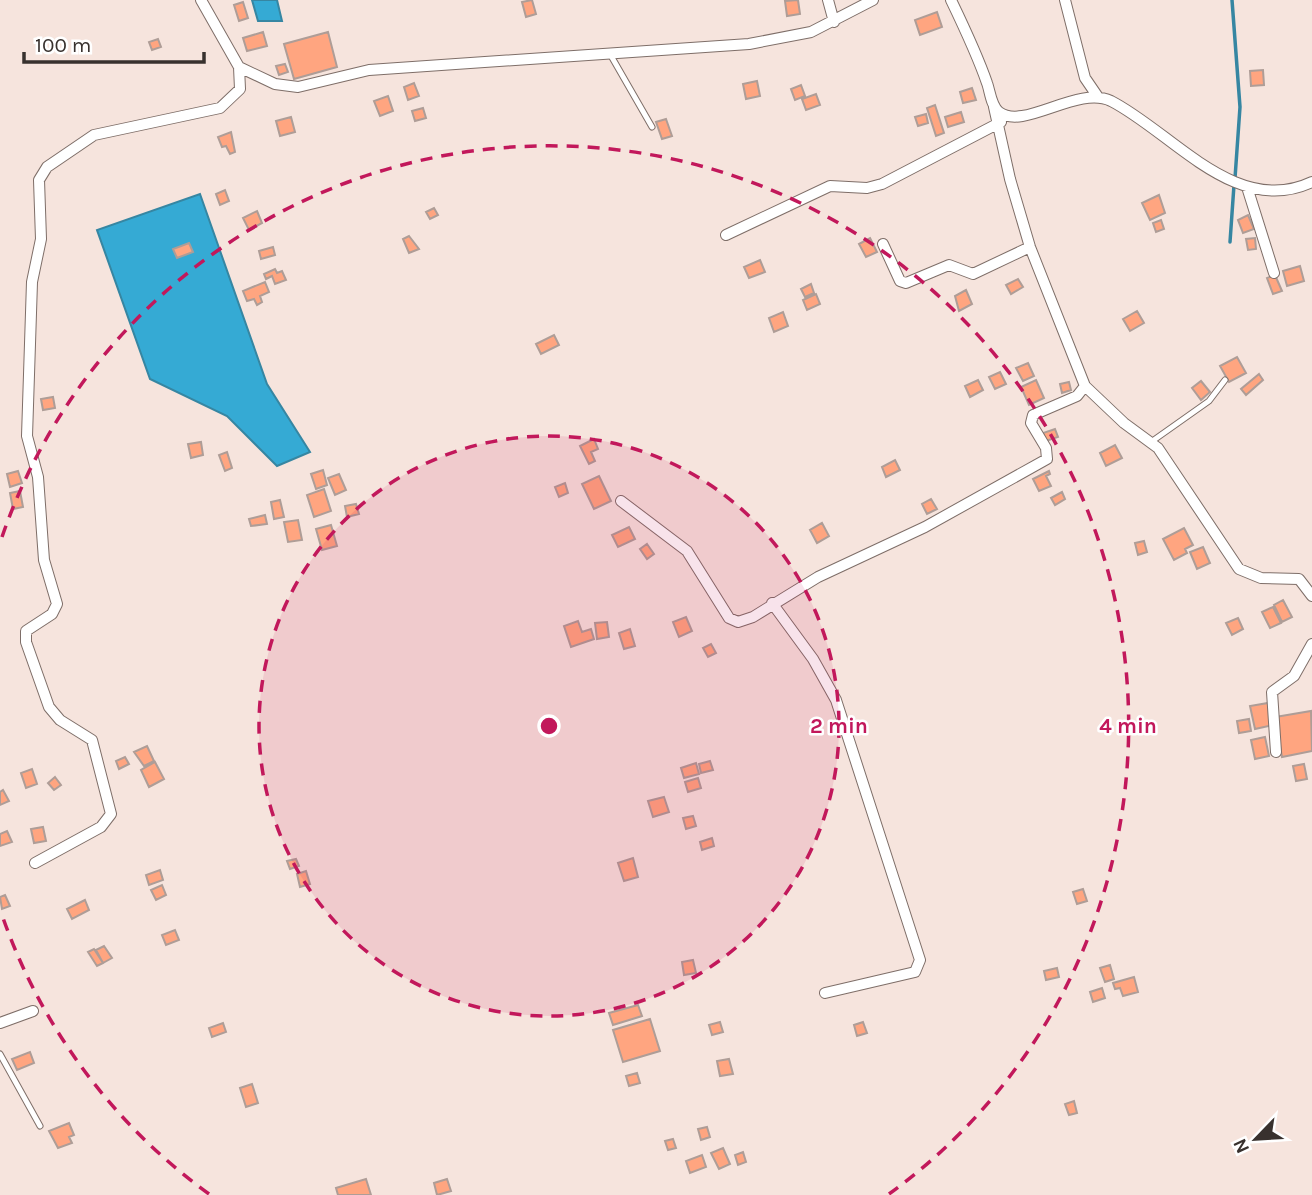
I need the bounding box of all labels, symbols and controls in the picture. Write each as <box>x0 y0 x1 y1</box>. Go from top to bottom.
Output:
scale bar <box>24 21 205 65</box>
text: 100 m <box>35 33 92 57</box>
centre of rings <box>537 714 561 738</box>
text: 2 min <box>810 714 868 738</box>
text: 4 min <box>1099 714 1157 738</box>
north arrow <box>1221 1104 1291 1174</box>
text: N <box>1229 1135 1254 1157</box>

